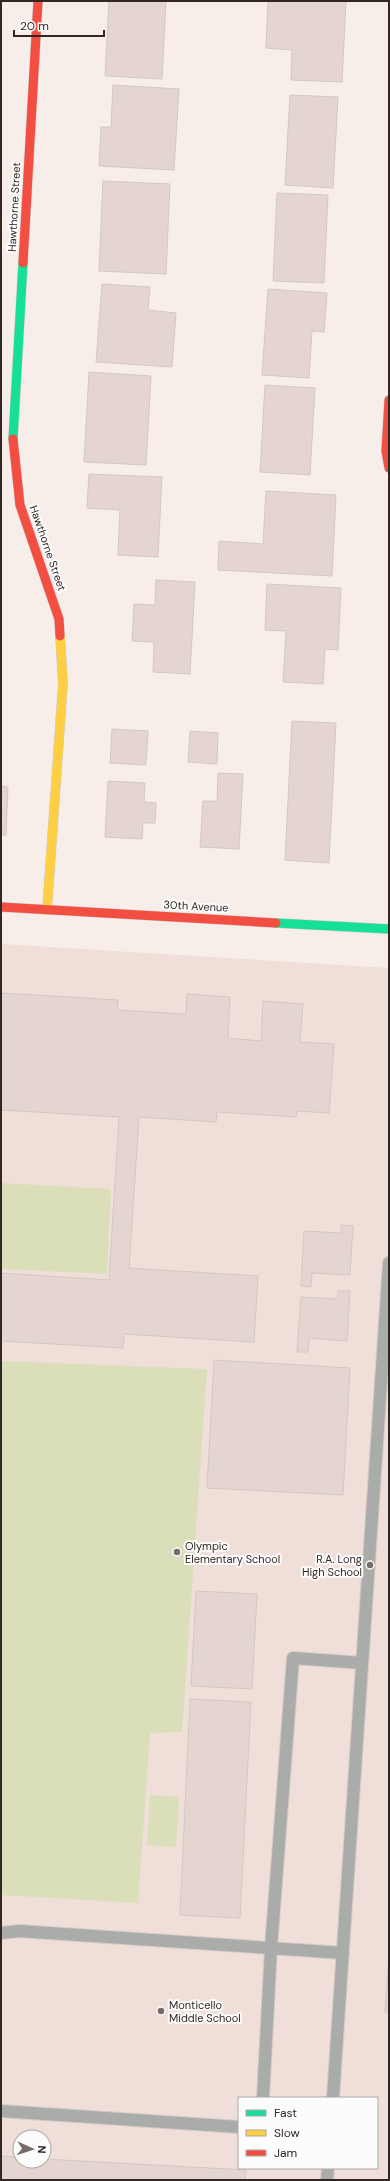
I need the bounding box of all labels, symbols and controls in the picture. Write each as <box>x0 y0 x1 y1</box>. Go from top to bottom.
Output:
scale bar <box>14 12 104 38</box>
text: 20 m <box>20 18 49 34</box>
street label: Hawthorne Street <box>5 162 23 252</box>
street label: Hawthorne Street <box>27 503 69 593</box>
street label: 30th Avenue <box>163 897 229 915</box>
place label: Olympic Elementary School <box>185 1539 280 1566</box>
marker: Olympic Elementary School <box>172 1547 182 1557</box>
place label: R.A. Long High School <box>302 1552 362 1579</box>
marker: R.A. Long High School <box>365 1560 375 1570</box>
place label: Monticello Middle School <box>169 1998 241 2025</box>
marker: Monticello Middle School <box>156 2006 166 2016</box>
legend <box>238 2097 378 2169</box>
text: Fast <box>274 2105 297 2121</box>
text: Slow <box>274 2125 300 2141</box>
north arrow <box>12 2129 52 2169</box>
text: N <box>35 2145 49 2154</box>
text: Jam <box>274 2145 297 2161</box>

